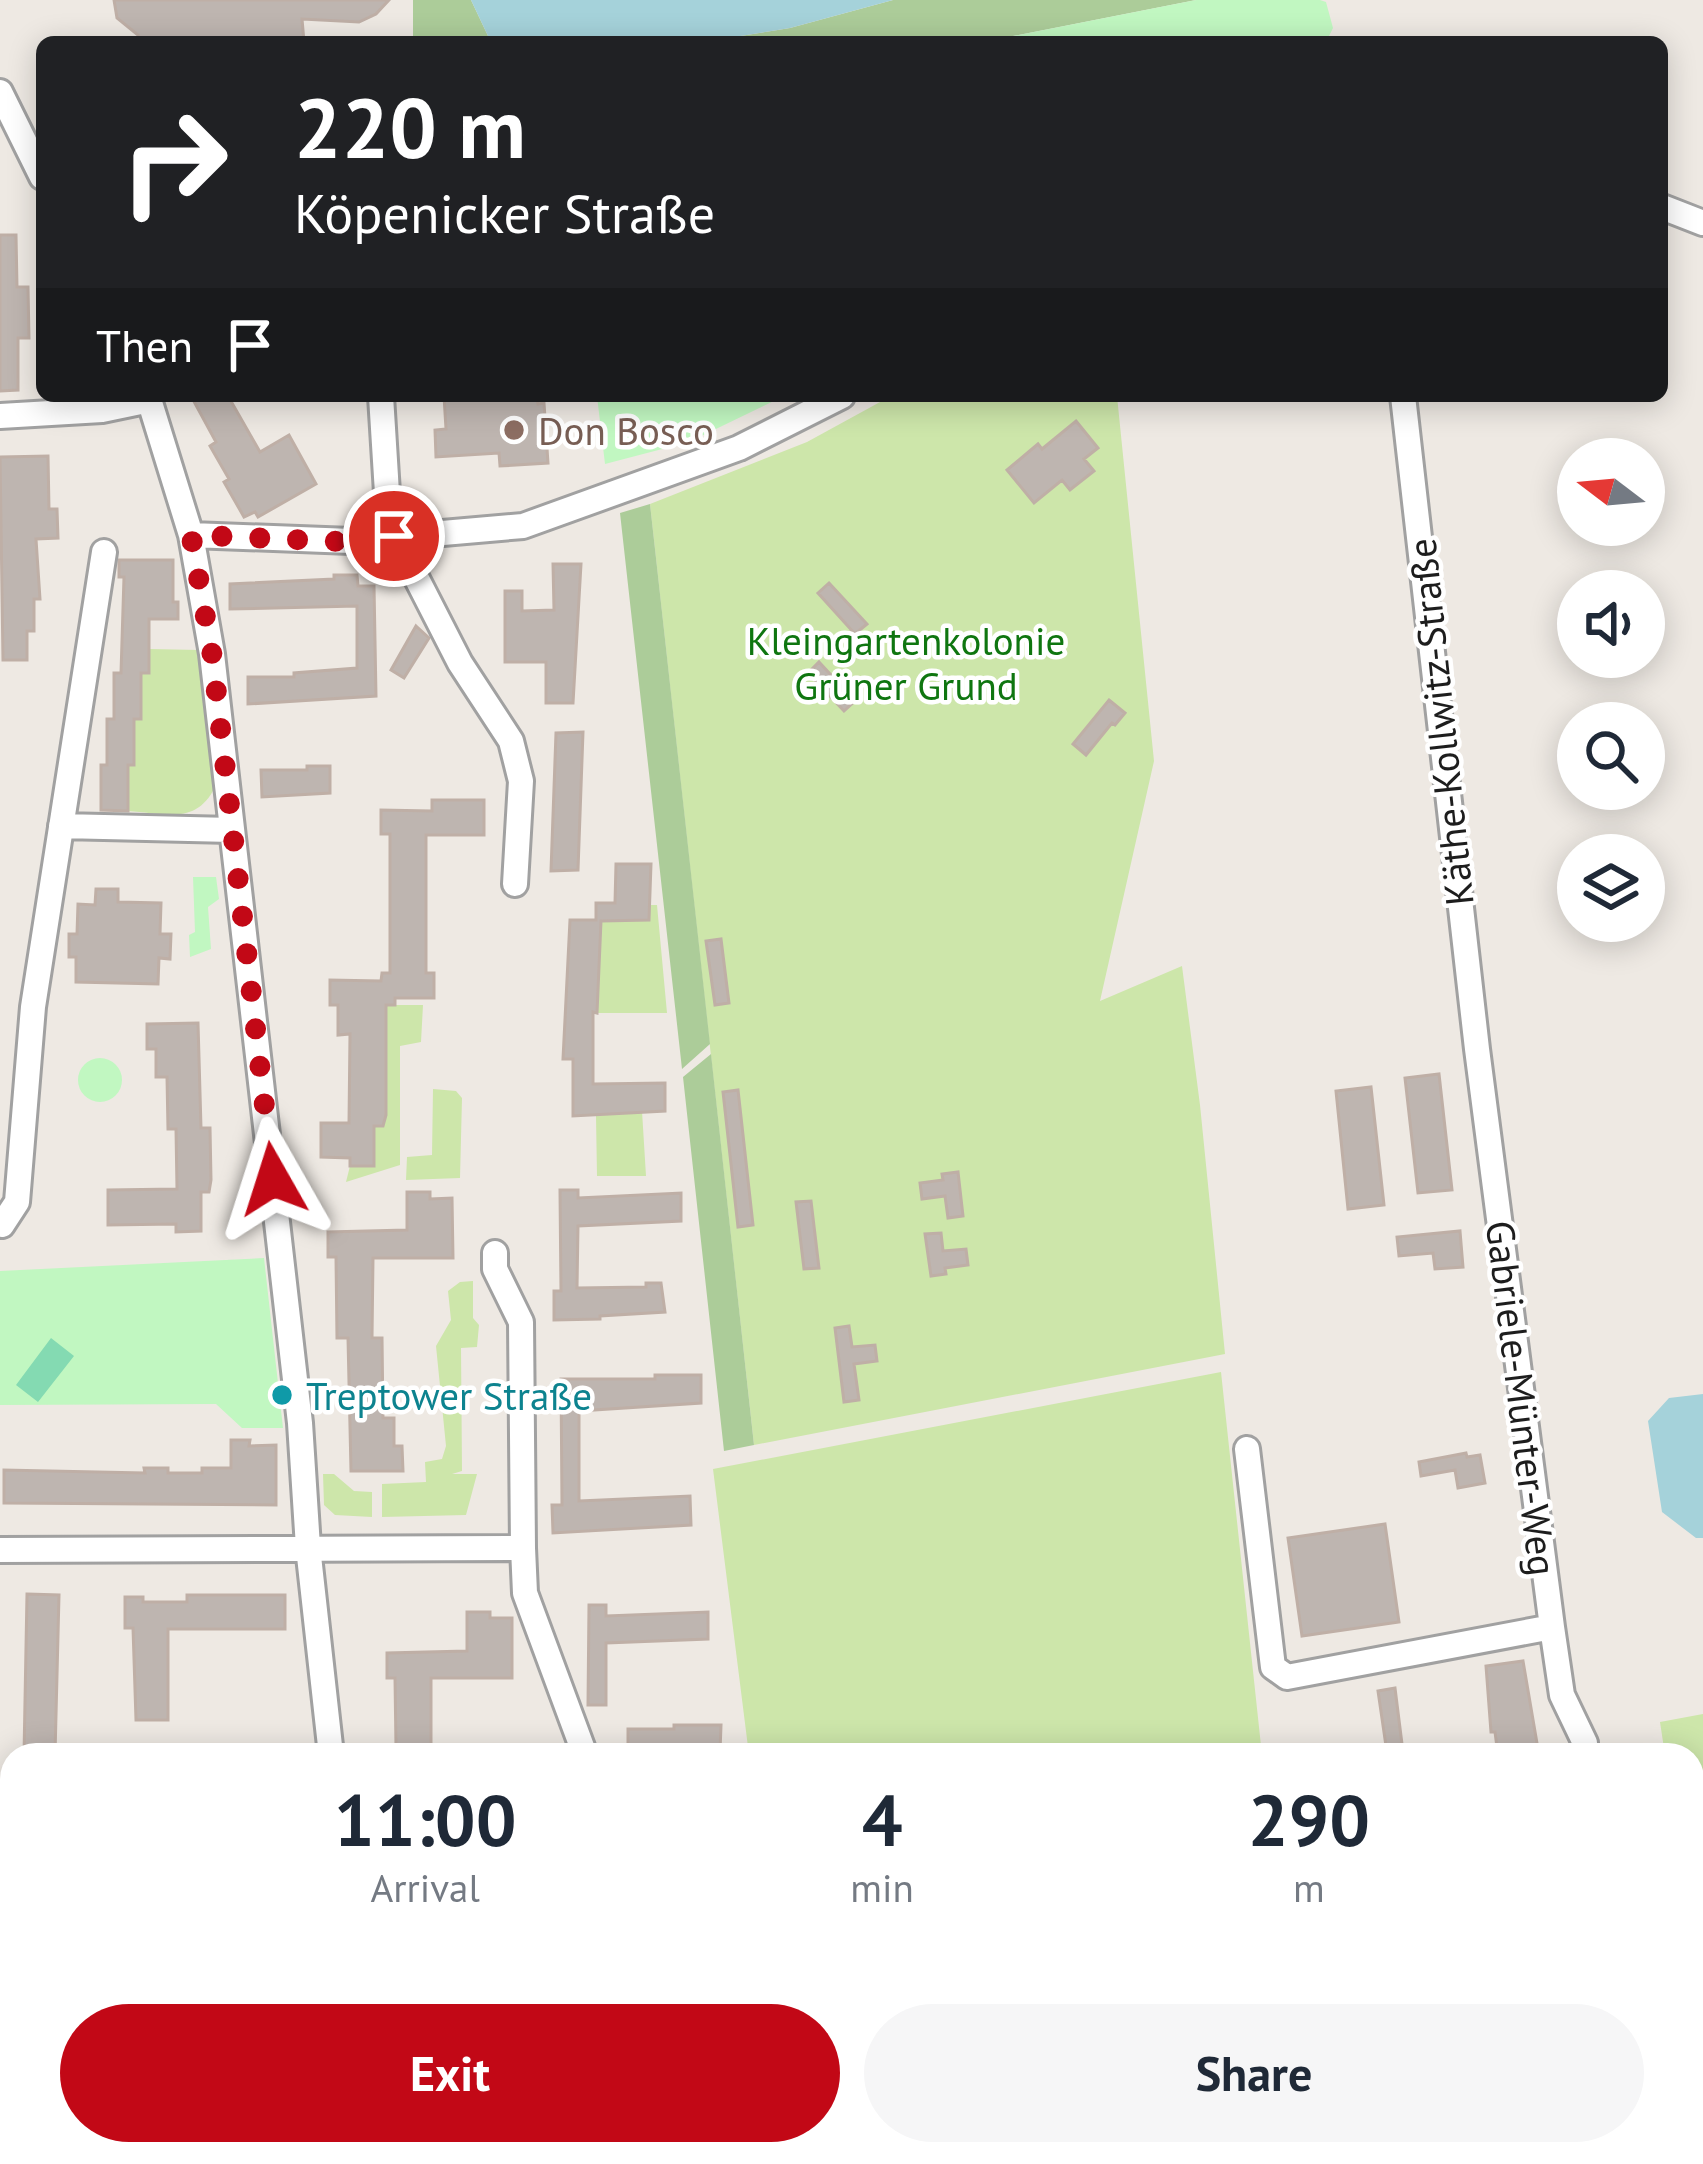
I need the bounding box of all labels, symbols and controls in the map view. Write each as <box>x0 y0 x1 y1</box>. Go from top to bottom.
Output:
text: 220 m <box>294 72 526 181</box>
icon: right <box>96 84 252 240</box>
text: Köpenicker Straße <box>294 178 715 248</box>
icon: arrive <box>217 312 283 378</box>
text: Then <box>96 316 193 374</box>
place label: Don Bosco <box>538 405 714 456</box>
marker: Don Bosco <box>501 417 527 443</box>
north arrow <box>1557 438 1665 546</box>
map controls <box>1557 438 1665 942</box>
pin <box>343 485 445 587</box>
icon: arrive <box>361 503 427 569</box>
street label: Käthe-Kollwitz-Straße <box>1395 536 1485 908</box>
button: sound <box>1557 570 1665 678</box>
park label: Kleingartenkolonie Grüner Grund <box>747 615 1065 711</box>
button: search <box>1557 702 1665 810</box>
button: layers <box>1557 834 1665 942</box>
position arrow <box>210 1116 336 1242</box>
street label: Gabriele-Münter-Weg <box>1475 1218 1569 1578</box>
place label: Treptower Straße <box>306 1370 592 1421</box>
marker: Treptower Straße <box>269 1382 295 1408</box>
text: 11:00 <box>334 1773 517 1866</box>
text: 4 <box>862 1773 903 1866</box>
text: 290 <box>1248 1773 1370 1866</box>
text: Arrival <box>371 1862 480 1913</box>
text: min <box>850 1862 914 1913</box>
text: m <box>1293 1862 1325 1913</box>
button: Exit <box>60 2004 840 2142</box>
button: Share <box>864 2004 1644 2142</box>

